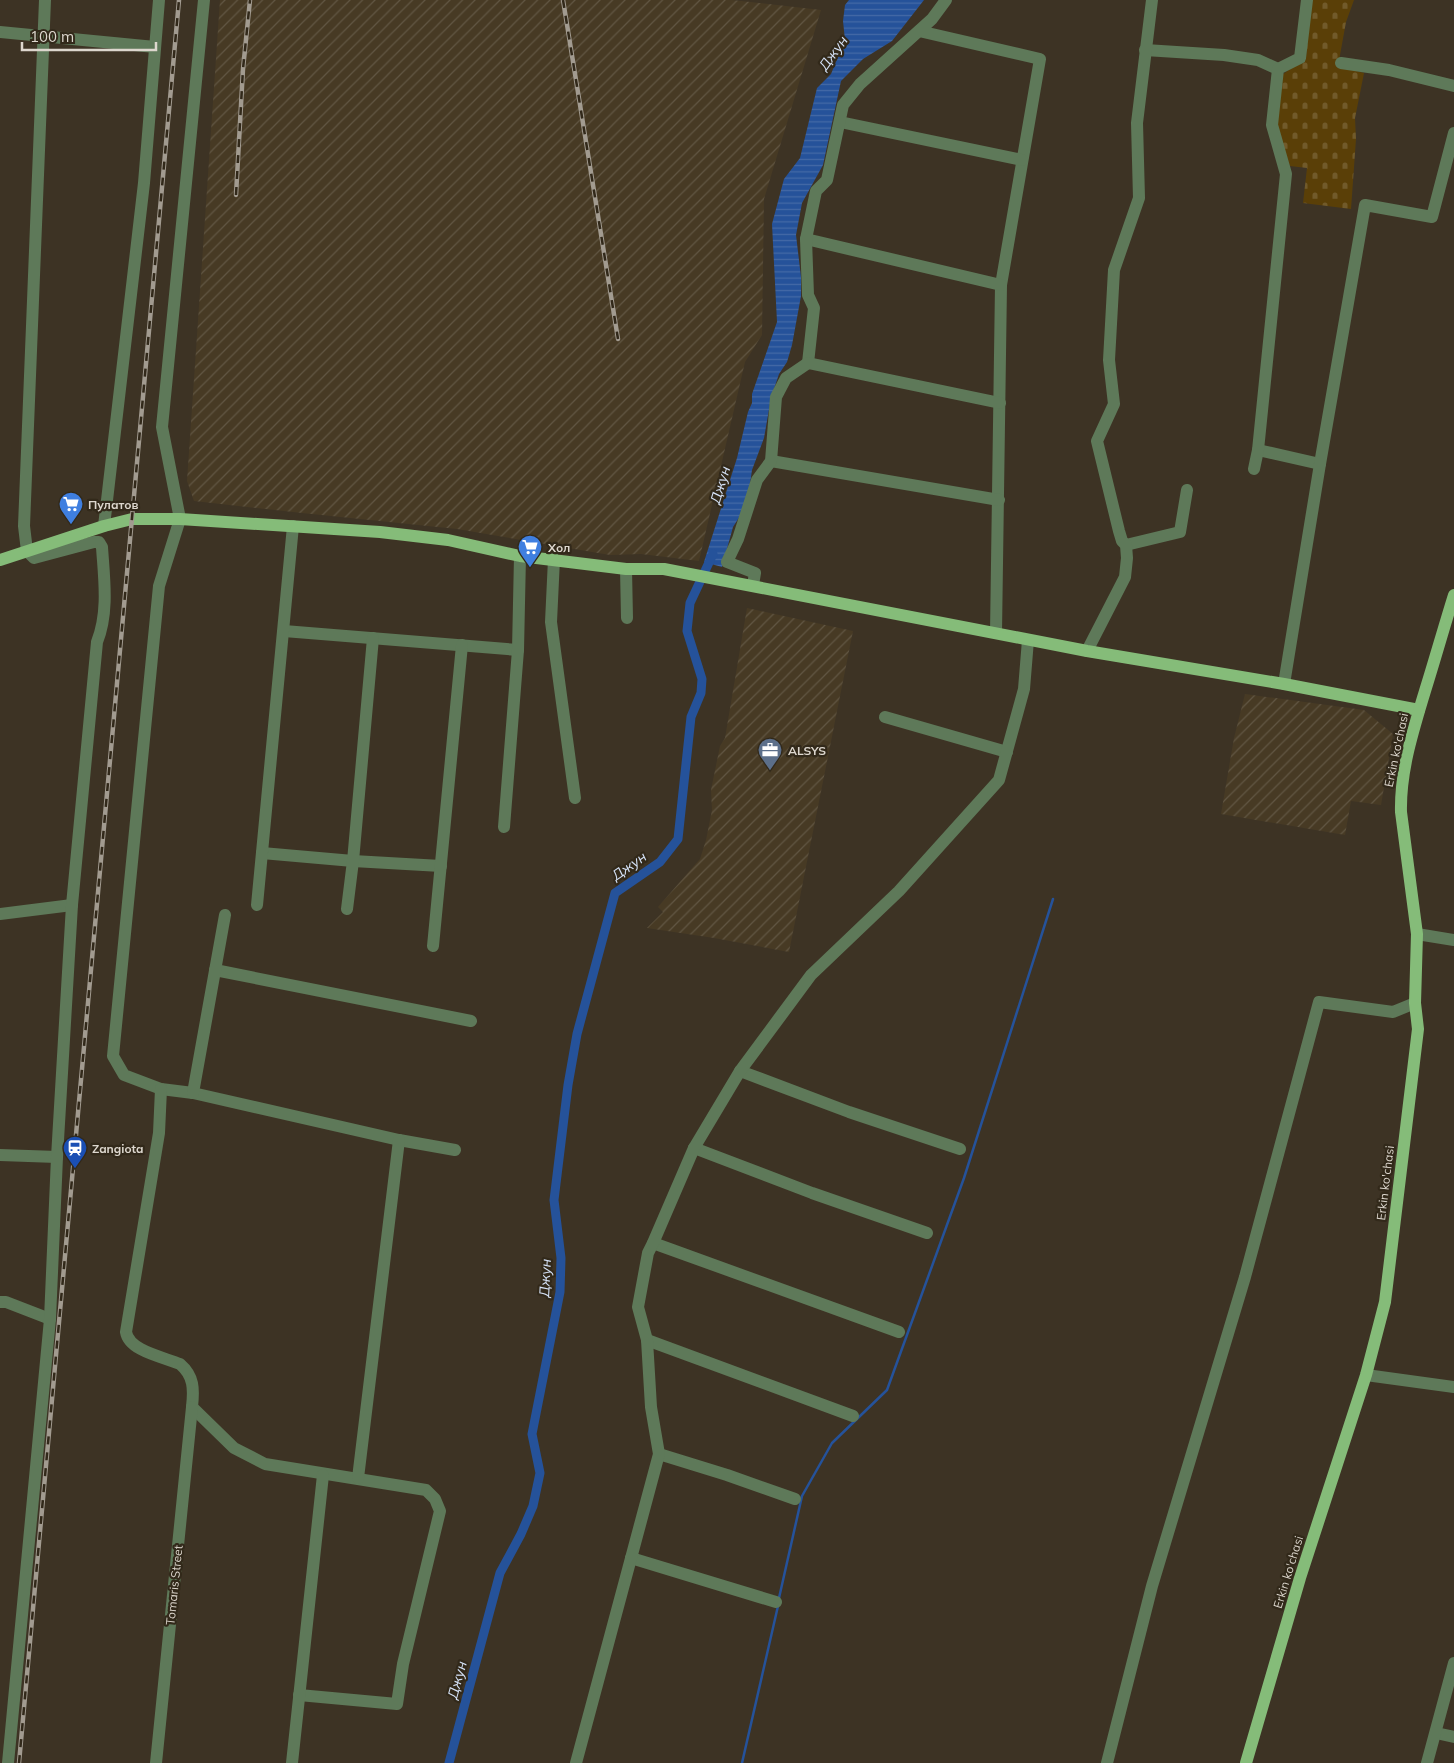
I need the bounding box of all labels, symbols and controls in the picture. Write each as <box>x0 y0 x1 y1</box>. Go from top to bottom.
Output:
scale bar <box>22 20 156 52</box>
text: 100 m <box>30 27 74 46</box>
water label: Джун <box>814 32 852 75</box>
water label: Джун <box>705 464 734 507</box>
supermarket icon: Пулатов <box>58 491 84 525</box>
place label: Пулатов <box>88 497 139 512</box>
supermarket icon: Хол <box>517 534 543 568</box>
place label: Хол <box>547 540 570 555</box>
street label: Erkin ko'chasi <box>1381 712 1411 788</box>
office icon: ALSYS <box>757 737 783 771</box>
place label: ALSYS <box>788 743 826 758</box>
water label: Джун <box>607 848 650 885</box>
station icon: Zangiota <box>62 1135 88 1169</box>
place label: Zangiota <box>92 1141 143 1156</box>
street label: Erkin ko'chasi <box>1373 1145 1397 1221</box>
water label: Джун <box>535 1258 555 1299</box>
street label: Erkin ko'chasi <box>1270 1534 1306 1610</box>
street label: Tomaris Street <box>162 1544 186 1626</box>
water label: Джун <box>443 1659 471 1702</box>

